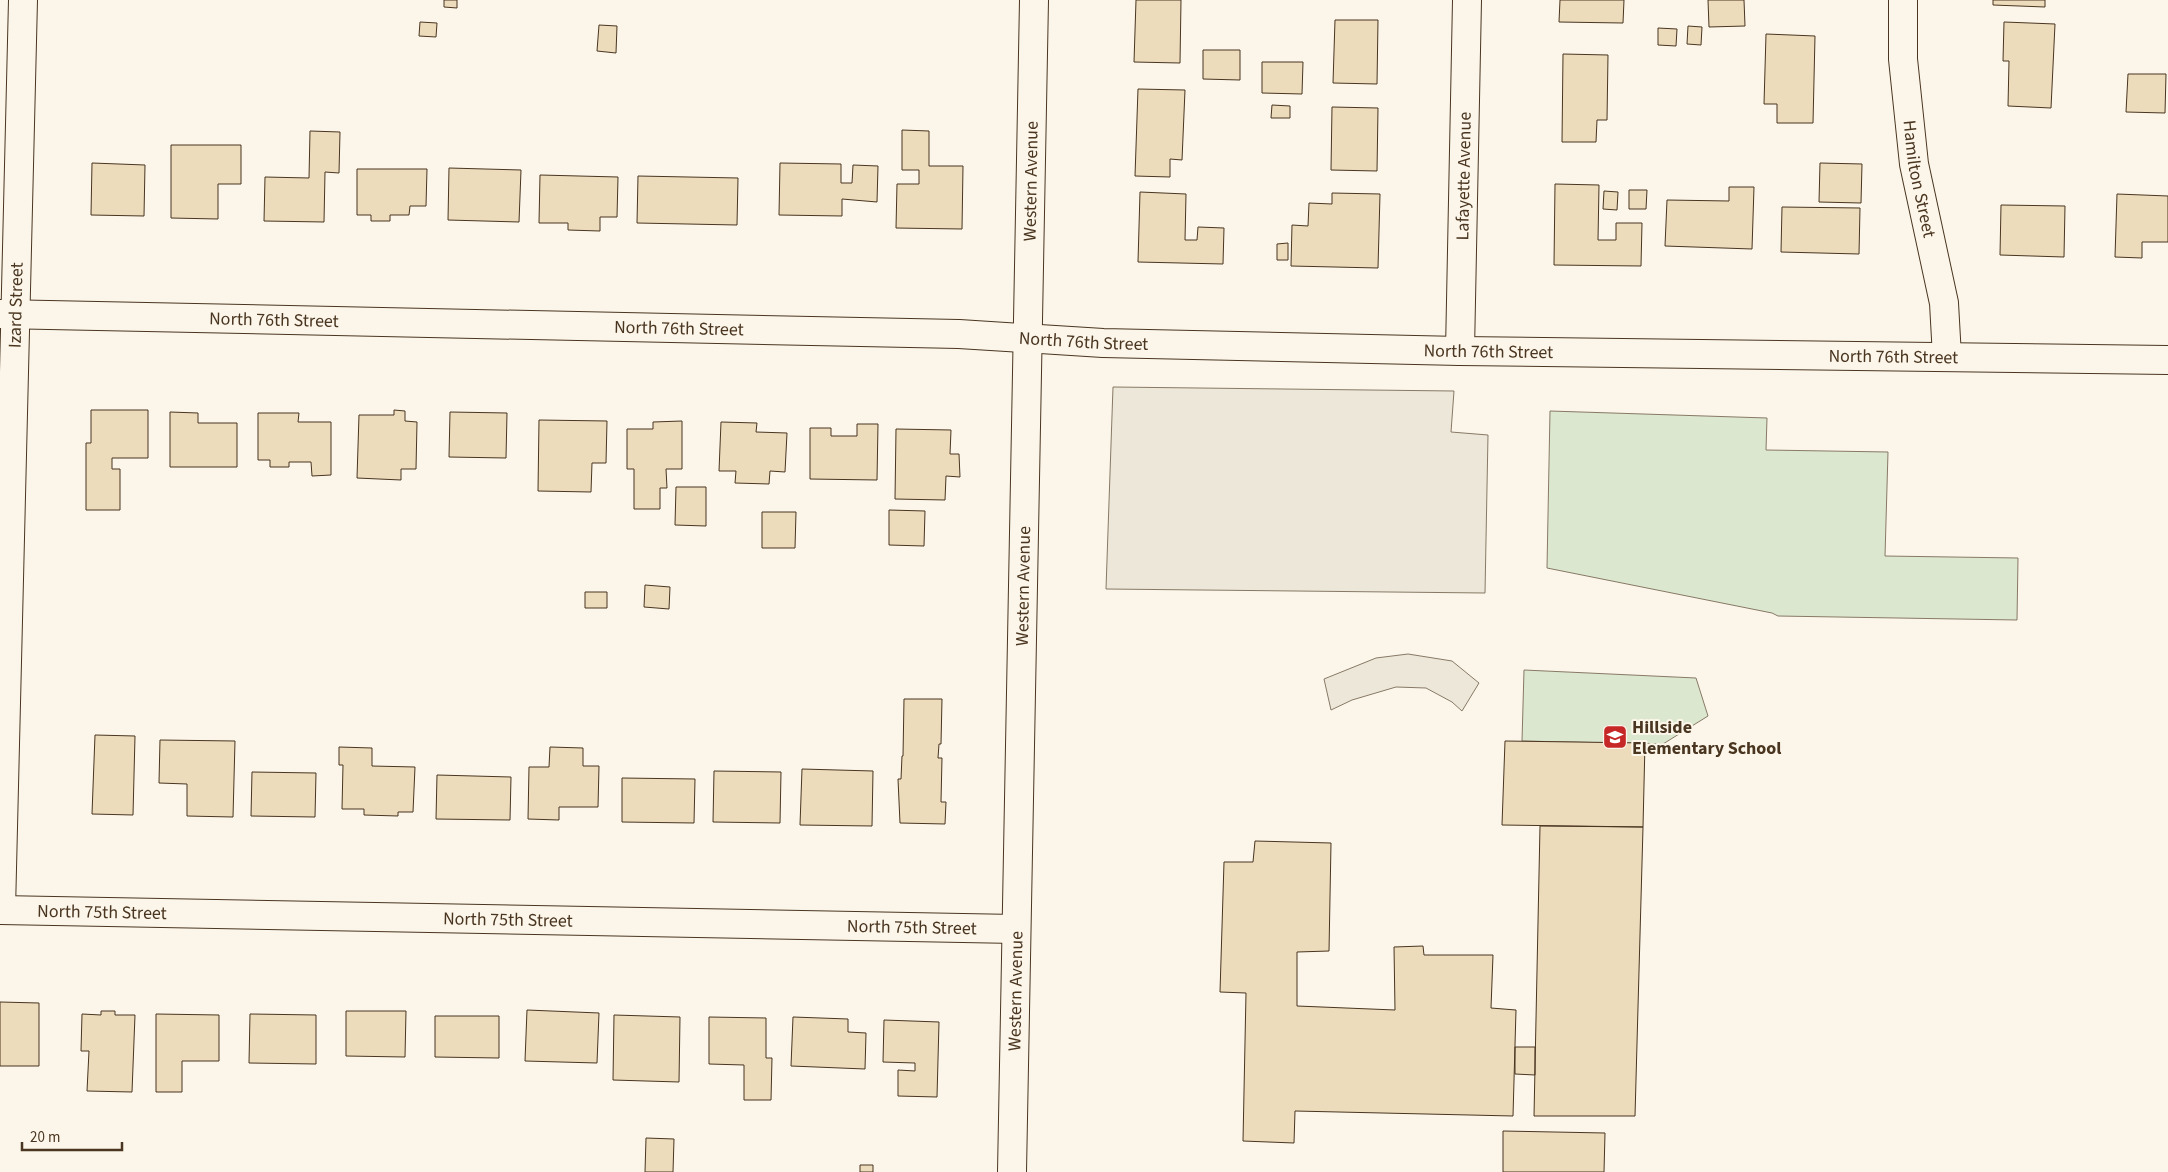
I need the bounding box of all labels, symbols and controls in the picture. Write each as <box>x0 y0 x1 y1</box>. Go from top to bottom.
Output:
street label: Lafayette Avenue <box>1450 111 1477 241</box>
street label: Hamilton Street <box>1897 119 1942 240</box>
street label: Western Avenue <box>1017 121 1044 242</box>
street label: Izard Street <box>2 262 29 348</box>
street label: North 76th Street <box>209 306 339 334</box>
street label: North 76th Street <box>614 314 744 342</box>
street label: North 76th Street <box>1018 325 1149 357</box>
street label: North 76th Street <box>1423 338 1553 365</box>
street label: North 76th Street <box>1828 343 1958 370</box>
street label: Western Avenue <box>1009 526 1037 646</box>
place label: Hillside Elementary School <box>1632 715 1782 761</box>
school or university icon: Hillside Elementary School <box>1602 724 1628 750</box>
street label: North 75th Street <box>37 898 167 926</box>
street label: North 75th Street <box>443 906 573 933</box>
street label: North 75th Street <box>847 913 977 941</box>
street label: Western Avenue <box>1002 931 1029 1051</box>
scale bar <box>22 1120 122 1152</box>
text: 20 m <box>30 1127 60 1148</box>

